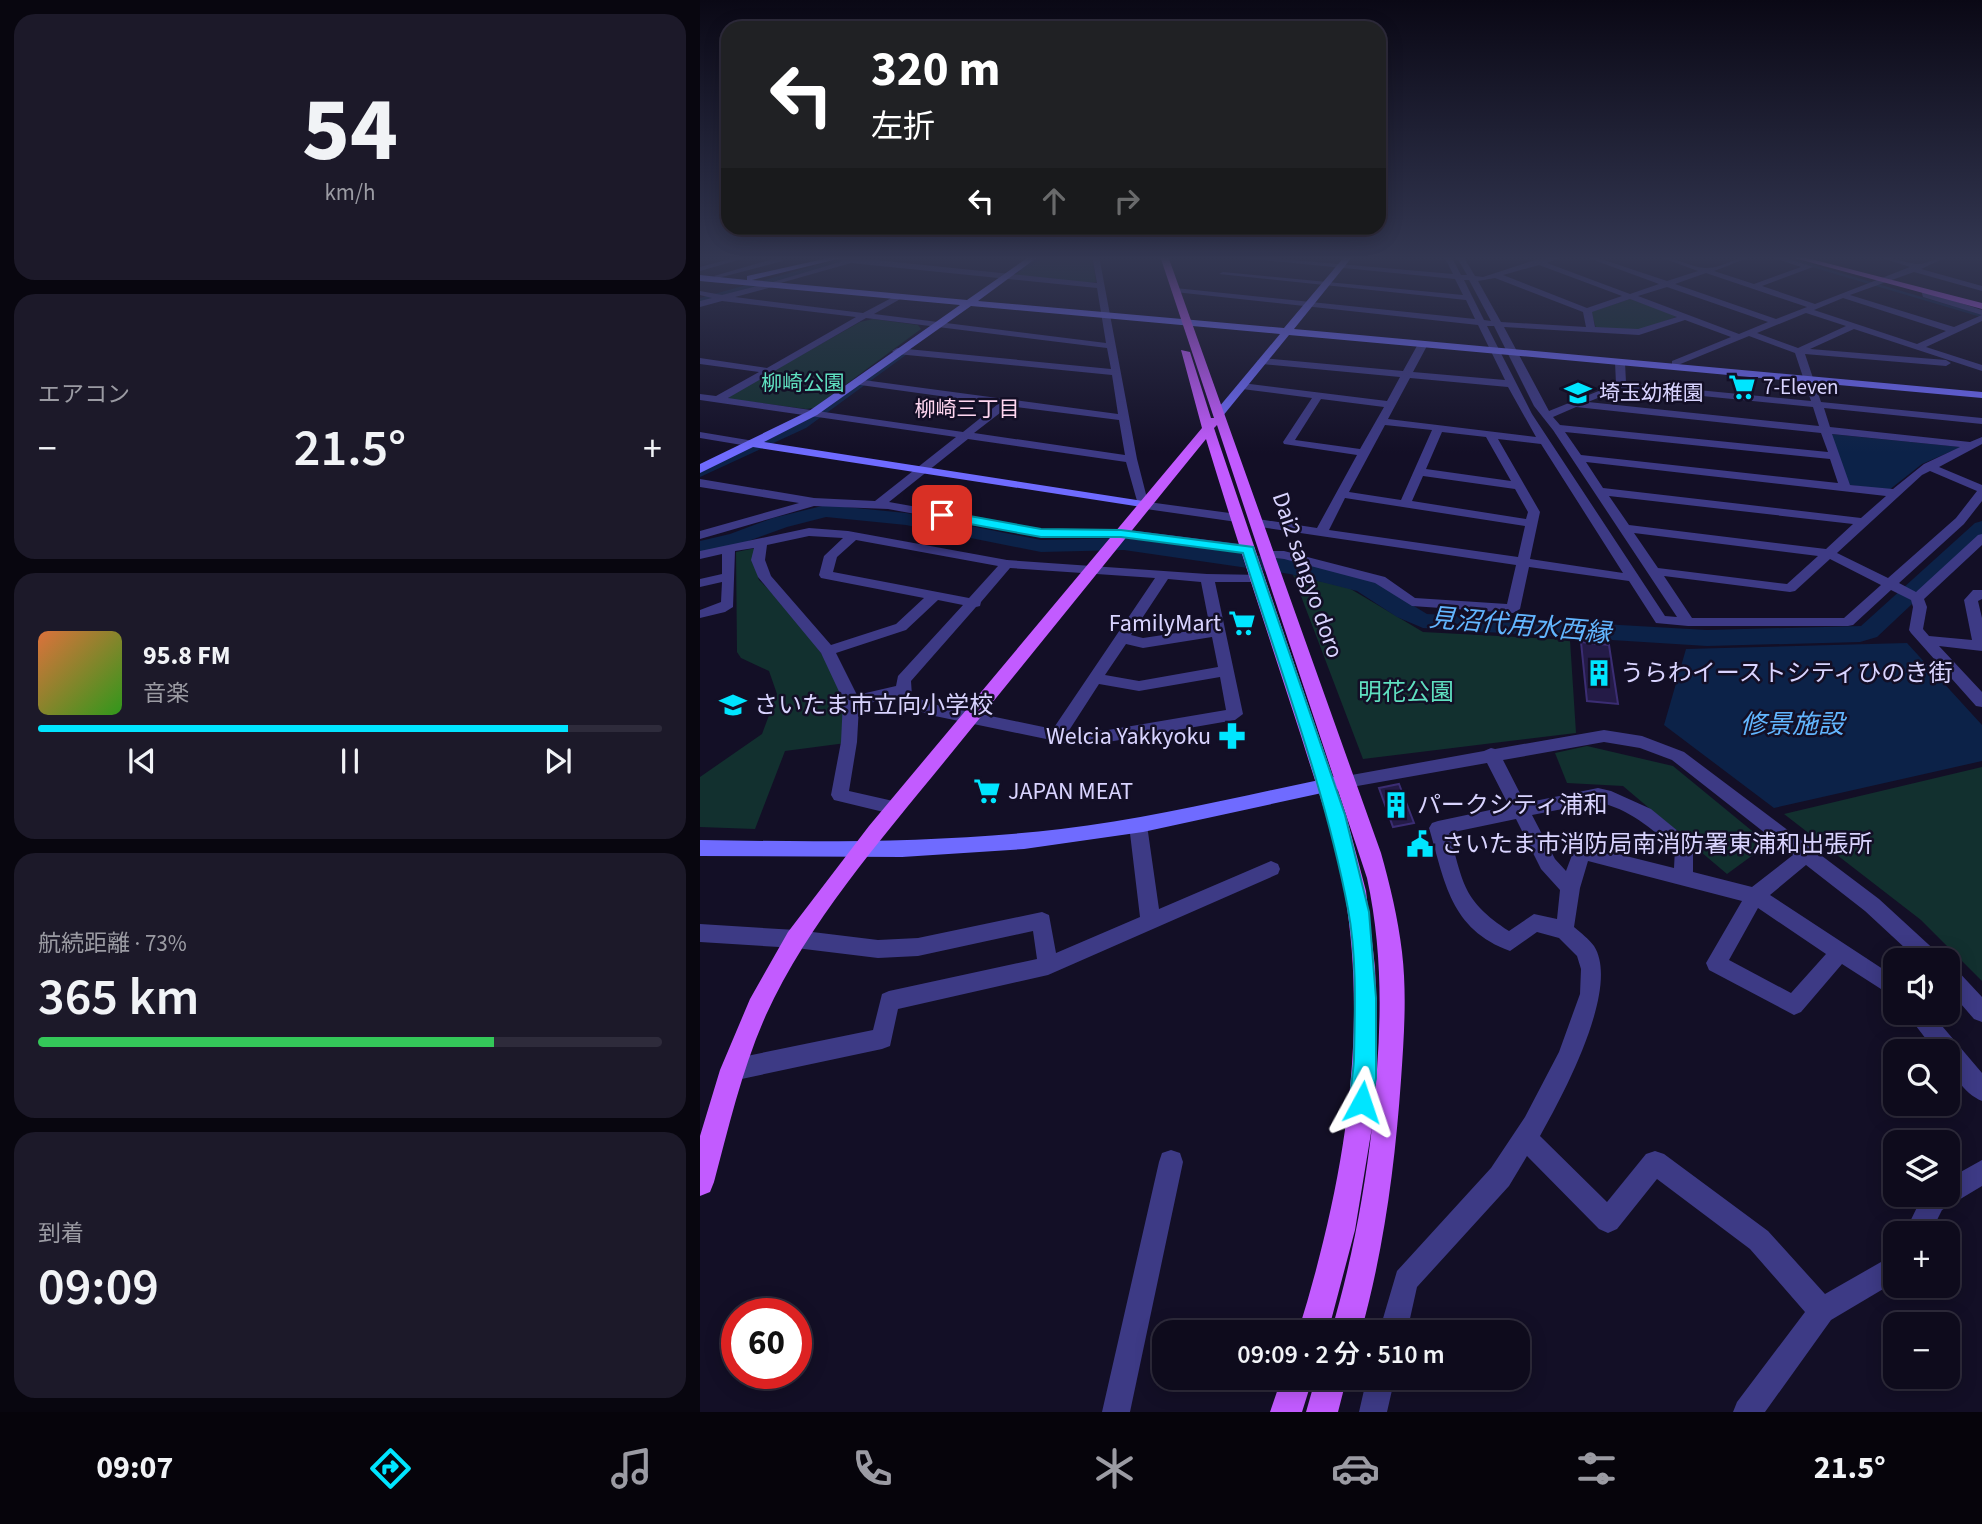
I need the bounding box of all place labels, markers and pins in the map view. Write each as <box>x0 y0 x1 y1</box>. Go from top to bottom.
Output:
supermarket icon: 7-Eleven <box>1727 372 1757 402</box>
place label: 7-Eleven <box>1763 372 1839 402</box>
school or university icon: 埼玉幼稚園 <box>1563 378 1593 408</box>
place label: 埼玉幼稚園 <box>1599 378 1704 408</box>
pin <box>912 485 972 545</box>
place label: FamilyMart <box>1109 606 1221 641</box>
supermarket icon: FamilyMart <box>1227 608 1257 638</box>
place label: うらわイーストシティひのき街 <box>1620 656 1953 691</box>
building icon: うらわイーストシティひのき街 <box>1584 658 1614 688</box>
place label: さいたま市立向小学校 <box>754 688 993 723</box>
school or university icon: さいたま市立向小学校 <box>718 690 748 720</box>
place label: Welcia Yakkyoku <box>1046 719 1211 754</box>
pharmacy icon: Welcia Yakkyoku <box>1217 721 1247 751</box>
place label: JAPAN MEAT <box>1008 774 1133 809</box>
supermarket icon: JAPAN MEAT <box>972 776 1002 806</box>
place label: パークシティ浦和 <box>1417 788 1608 823</box>
building icon: パークシティ浦和 <box>1381 790 1411 820</box>
place label: さいたま市消防局南消防署東浦和出張所 <box>1441 827 1872 862</box>
public building icon: さいたま市消防局南消防署東浦和出張所 <box>1405 829 1435 859</box>

